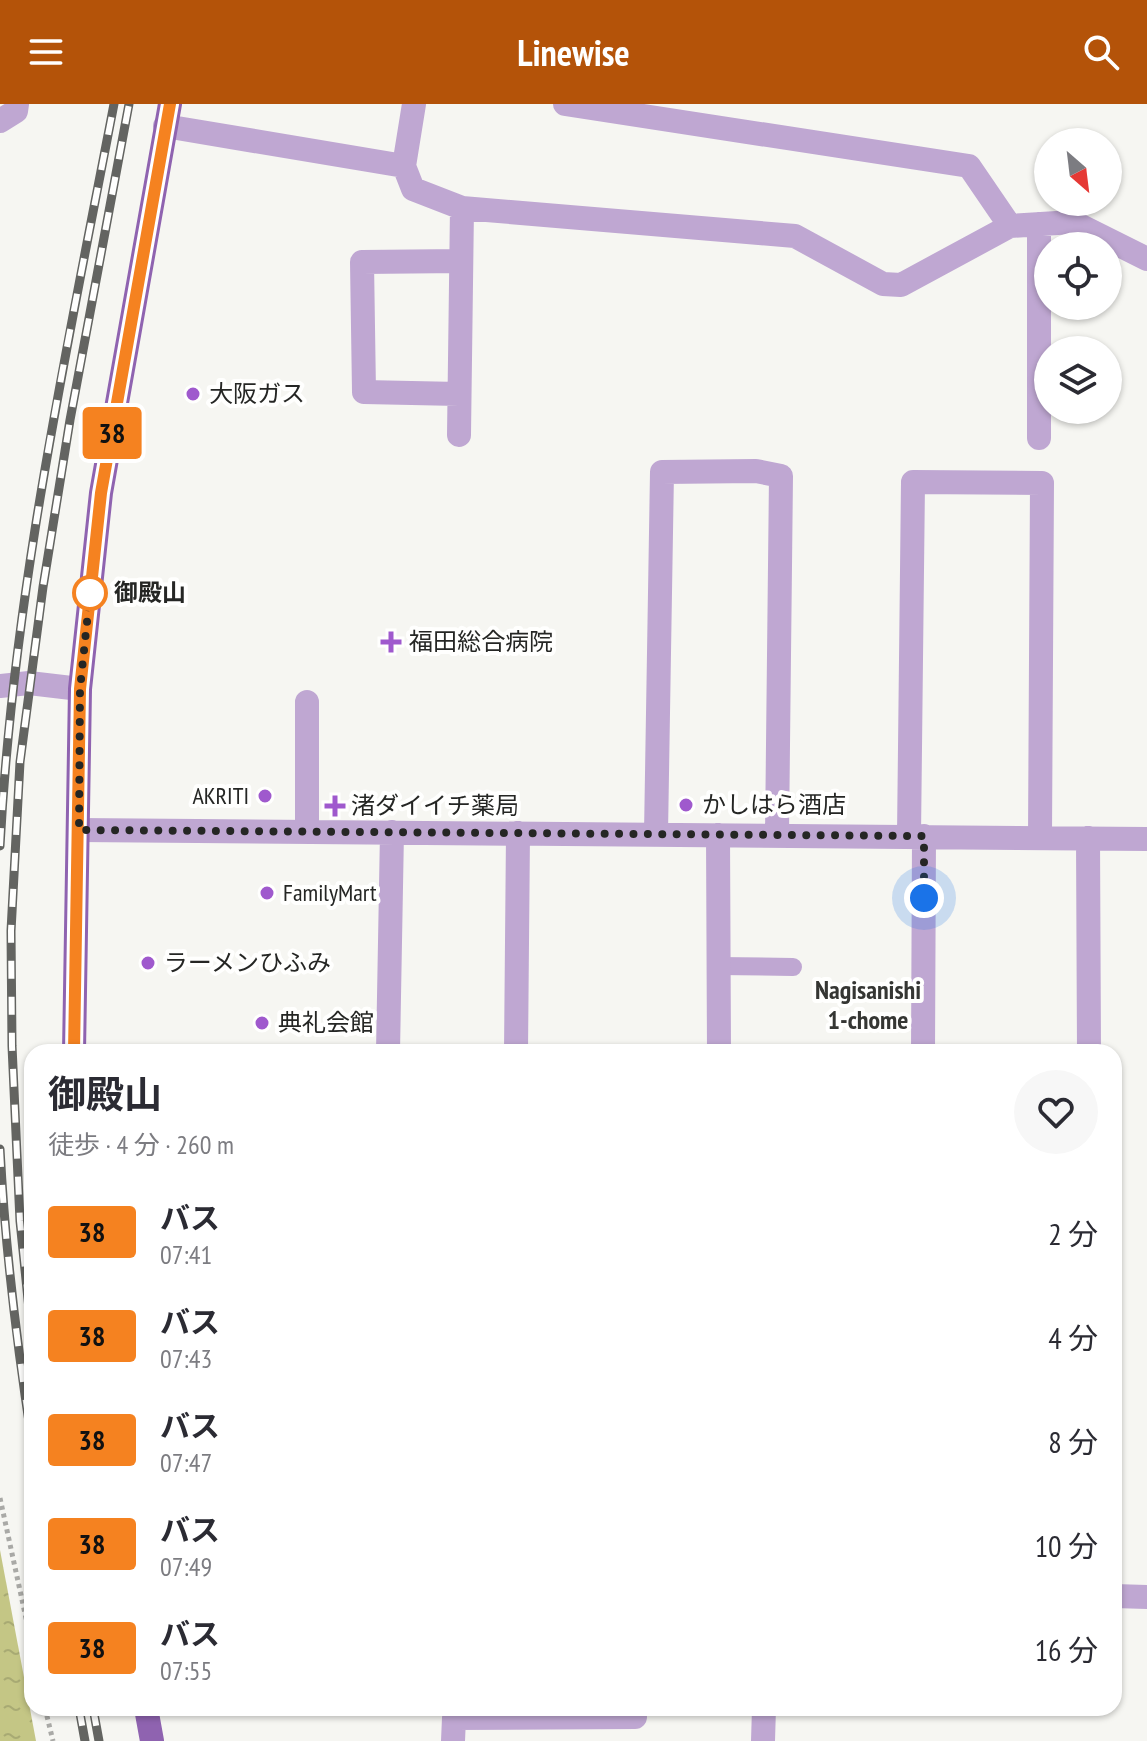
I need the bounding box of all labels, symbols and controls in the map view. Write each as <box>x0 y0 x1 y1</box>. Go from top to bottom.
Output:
text: Linewise <box>517 29 630 76</box>
icon: menu <box>24 30 68 74</box>
icon: search <box>1079 30 1123 74</box>
north arrow <box>1034 128 1122 216</box>
map controls <box>1034 128 1122 424</box>
button: locate <box>1034 232 1122 320</box>
button: layers <box>1034 336 1122 424</box>
place label: 大阪ガス <box>209 378 305 409</box>
marker: 大阪ガス <box>184 385 202 403</box>
line badge: 38 <box>76 407 148 459</box>
text: 38 <box>99 414 125 451</box>
marker: 御殿山 <box>73 576 107 610</box>
place label: 御殿山 <box>114 577 186 608</box>
place label: 福田総合病院 <box>409 626 553 657</box>
marker: 福田総合病院 <box>380 631 402 653</box>
place label: AKRITI <box>192 780 249 811</box>
marker: AKRITI <box>256 787 274 805</box>
place label: かしはら酒店 <box>702 789 846 820</box>
place label: 渚ダイイチ薬局 <box>351 790 519 821</box>
marker: かしはら酒店 <box>677 796 695 814</box>
marker: 渚ダイイチ薬局 <box>326 797 344 815</box>
place label: FamilyMart <box>283 877 377 908</box>
your location <box>904 878 944 918</box>
marker: FamilyMart <box>258 884 276 902</box>
place label: ラーメンひふみ <box>164 947 331 978</box>
marker: ラーメンひふみ <box>139 954 157 972</box>
district label: Nagisanishi 1-chome <box>815 973 921 1036</box>
place label: 典礼会館 <box>278 1007 374 1038</box>
marker: 典礼会館 <box>253 1014 271 1032</box>
text: 御殿山 <box>48 1069 162 1118</box>
button: heart <box>1014 1070 1098 1154</box>
text: 徒歩 · 4 分 · 260 m <box>48 1128 234 1161</box>
text: バス <box>160 1198 220 1237</box>
text: 38 <box>79 1213 105 1250</box>
text: 2 分 <box>1048 1214 1098 1253</box>
text: 07:41 <box>160 1238 212 1271</box>
text: バス <box>160 1302 220 1341</box>
text: 38 <box>79 1317 105 1354</box>
text: 4 分 <box>1048 1318 1098 1357</box>
text: 07:43 <box>160 1342 212 1375</box>
text: バス <box>160 1406 220 1445</box>
text: 38 <box>79 1421 105 1458</box>
text: 8 分 <box>1048 1422 1098 1461</box>
text: 07:47 <box>160 1446 212 1479</box>
text: バス <box>160 1510 220 1549</box>
text: 38 <box>79 1525 105 1562</box>
text: 10 分 <box>1035 1526 1098 1565</box>
text: 07:49 <box>160 1550 212 1583</box>
text: バス <box>160 1614 220 1653</box>
text: 38 <box>79 1629 105 1666</box>
text: 16 分 <box>1035 1630 1098 1669</box>
text: 07:55 <box>160 1654 212 1687</box>

